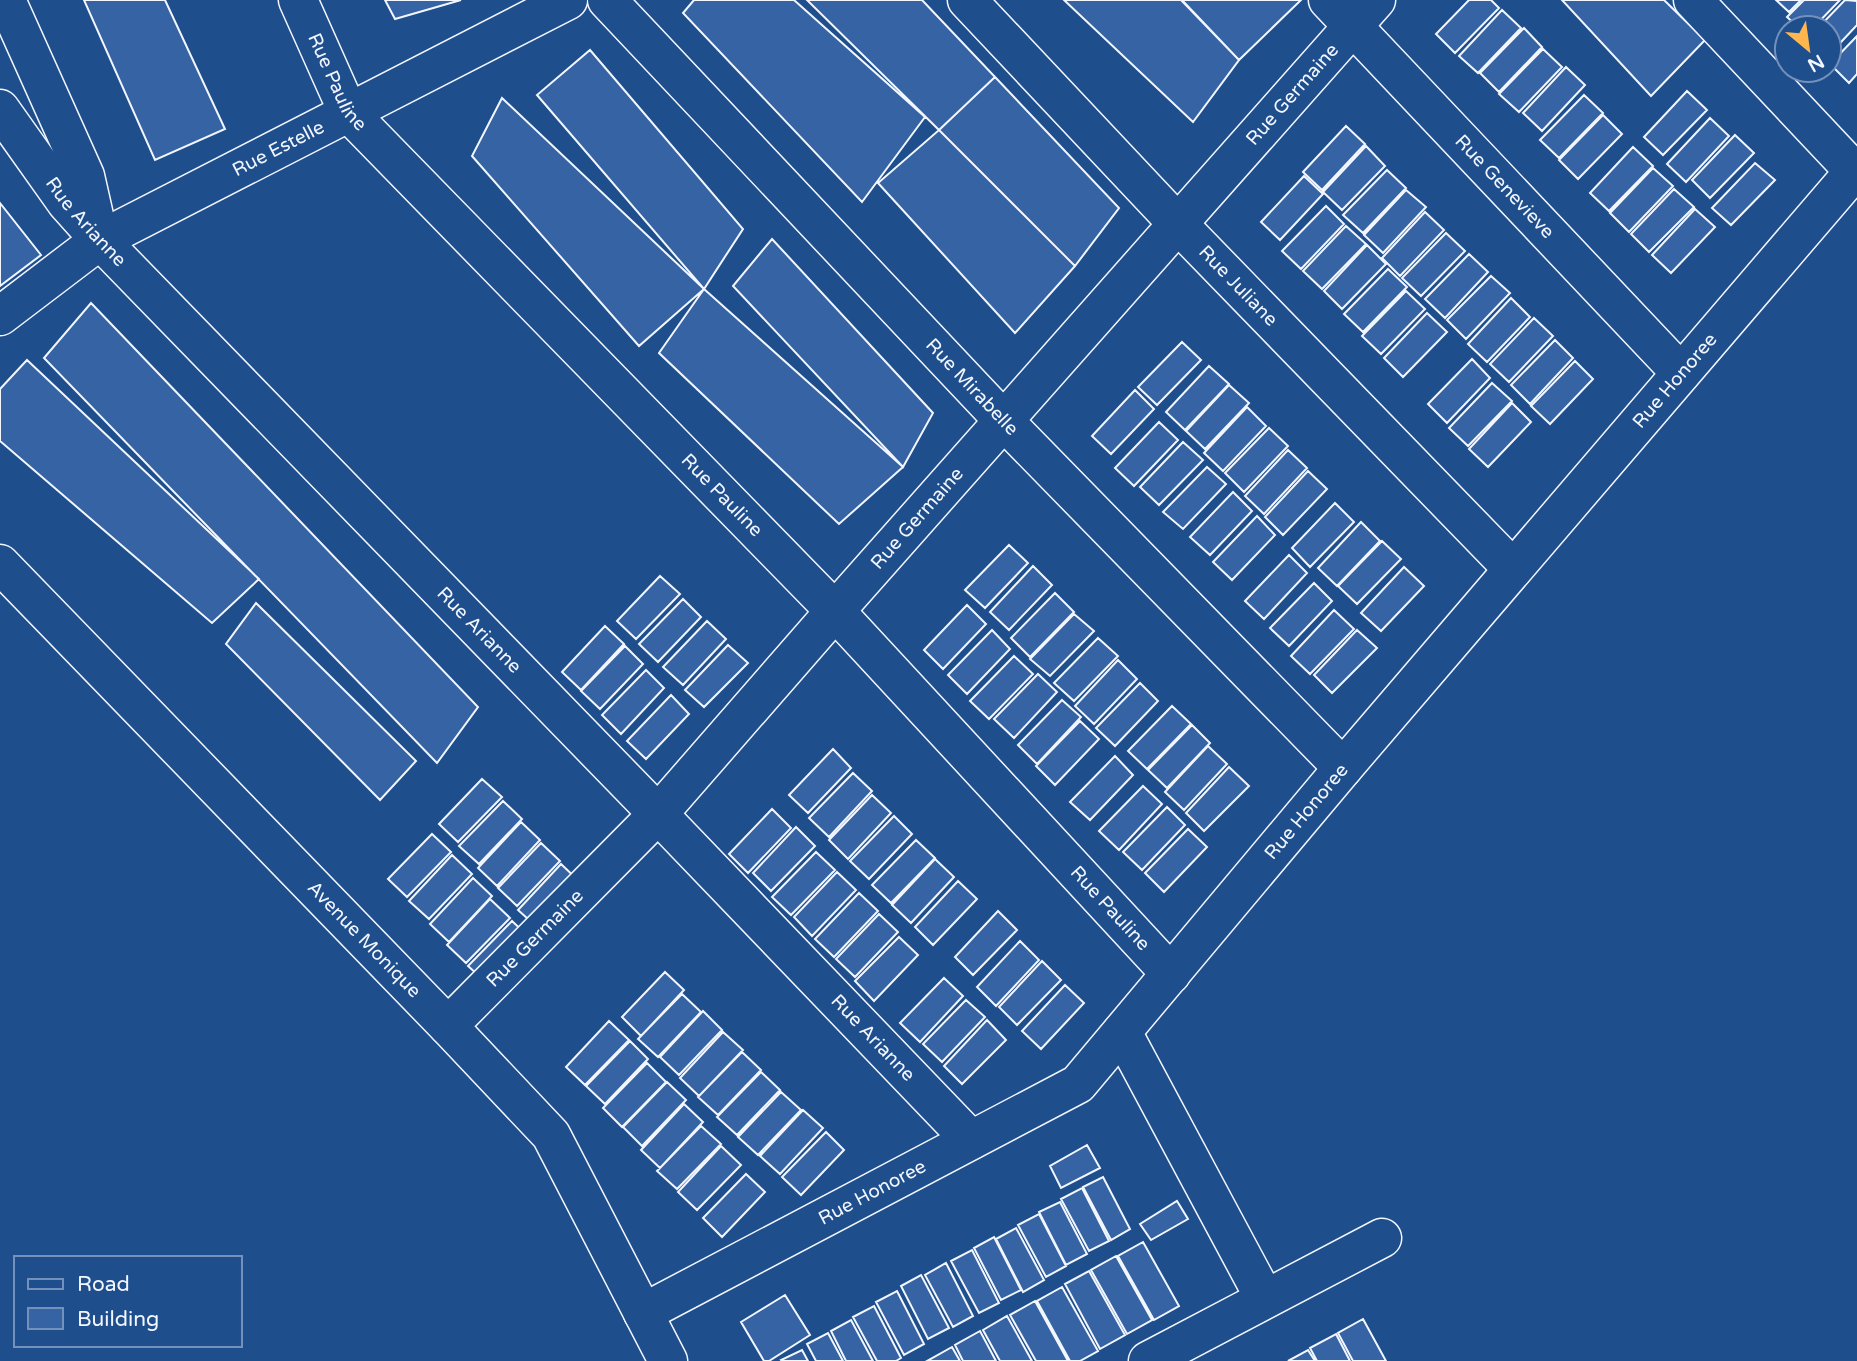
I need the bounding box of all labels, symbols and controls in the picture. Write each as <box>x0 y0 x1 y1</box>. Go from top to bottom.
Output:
north arrow <box>1773 14 1843 84</box>
street label: Rue Pauline <box>303 30 371 135</box>
street label: Rue Germaine <box>1241 39 1343 150</box>
text: N <box>1804 50 1828 76</box>
street label: Rue Estelle <box>229 116 328 181</box>
street label: Rue Genevieve <box>1450 130 1559 243</box>
street label: Rue Arianne <box>41 173 131 271</box>
street label: Rue Juliane <box>1194 241 1282 331</box>
street label: Rue Honoree <box>1628 329 1722 433</box>
street label: Rue Mirabelle <box>921 334 1023 440</box>
street label: Rue Pauline <box>677 449 767 541</box>
street label: Rue Germaine <box>866 463 968 574</box>
street label: Rue Arianne <box>432 582 526 678</box>
street label: Rue Honoree <box>1260 759 1353 864</box>
street label: Rue Pauline <box>1066 862 1155 955</box>
street label: Avenue Monique <box>303 877 425 1002</box>
street label: Rue Germaine <box>482 885 588 992</box>
street label: Rue Arianne <box>826 990 920 1086</box>
street label: Rue Honoree <box>815 1155 930 1230</box>
legend <box>14 1256 242 1347</box>
text: Road <box>77 1272 130 1297</box>
text: Building <box>77 1307 159 1332</box>

